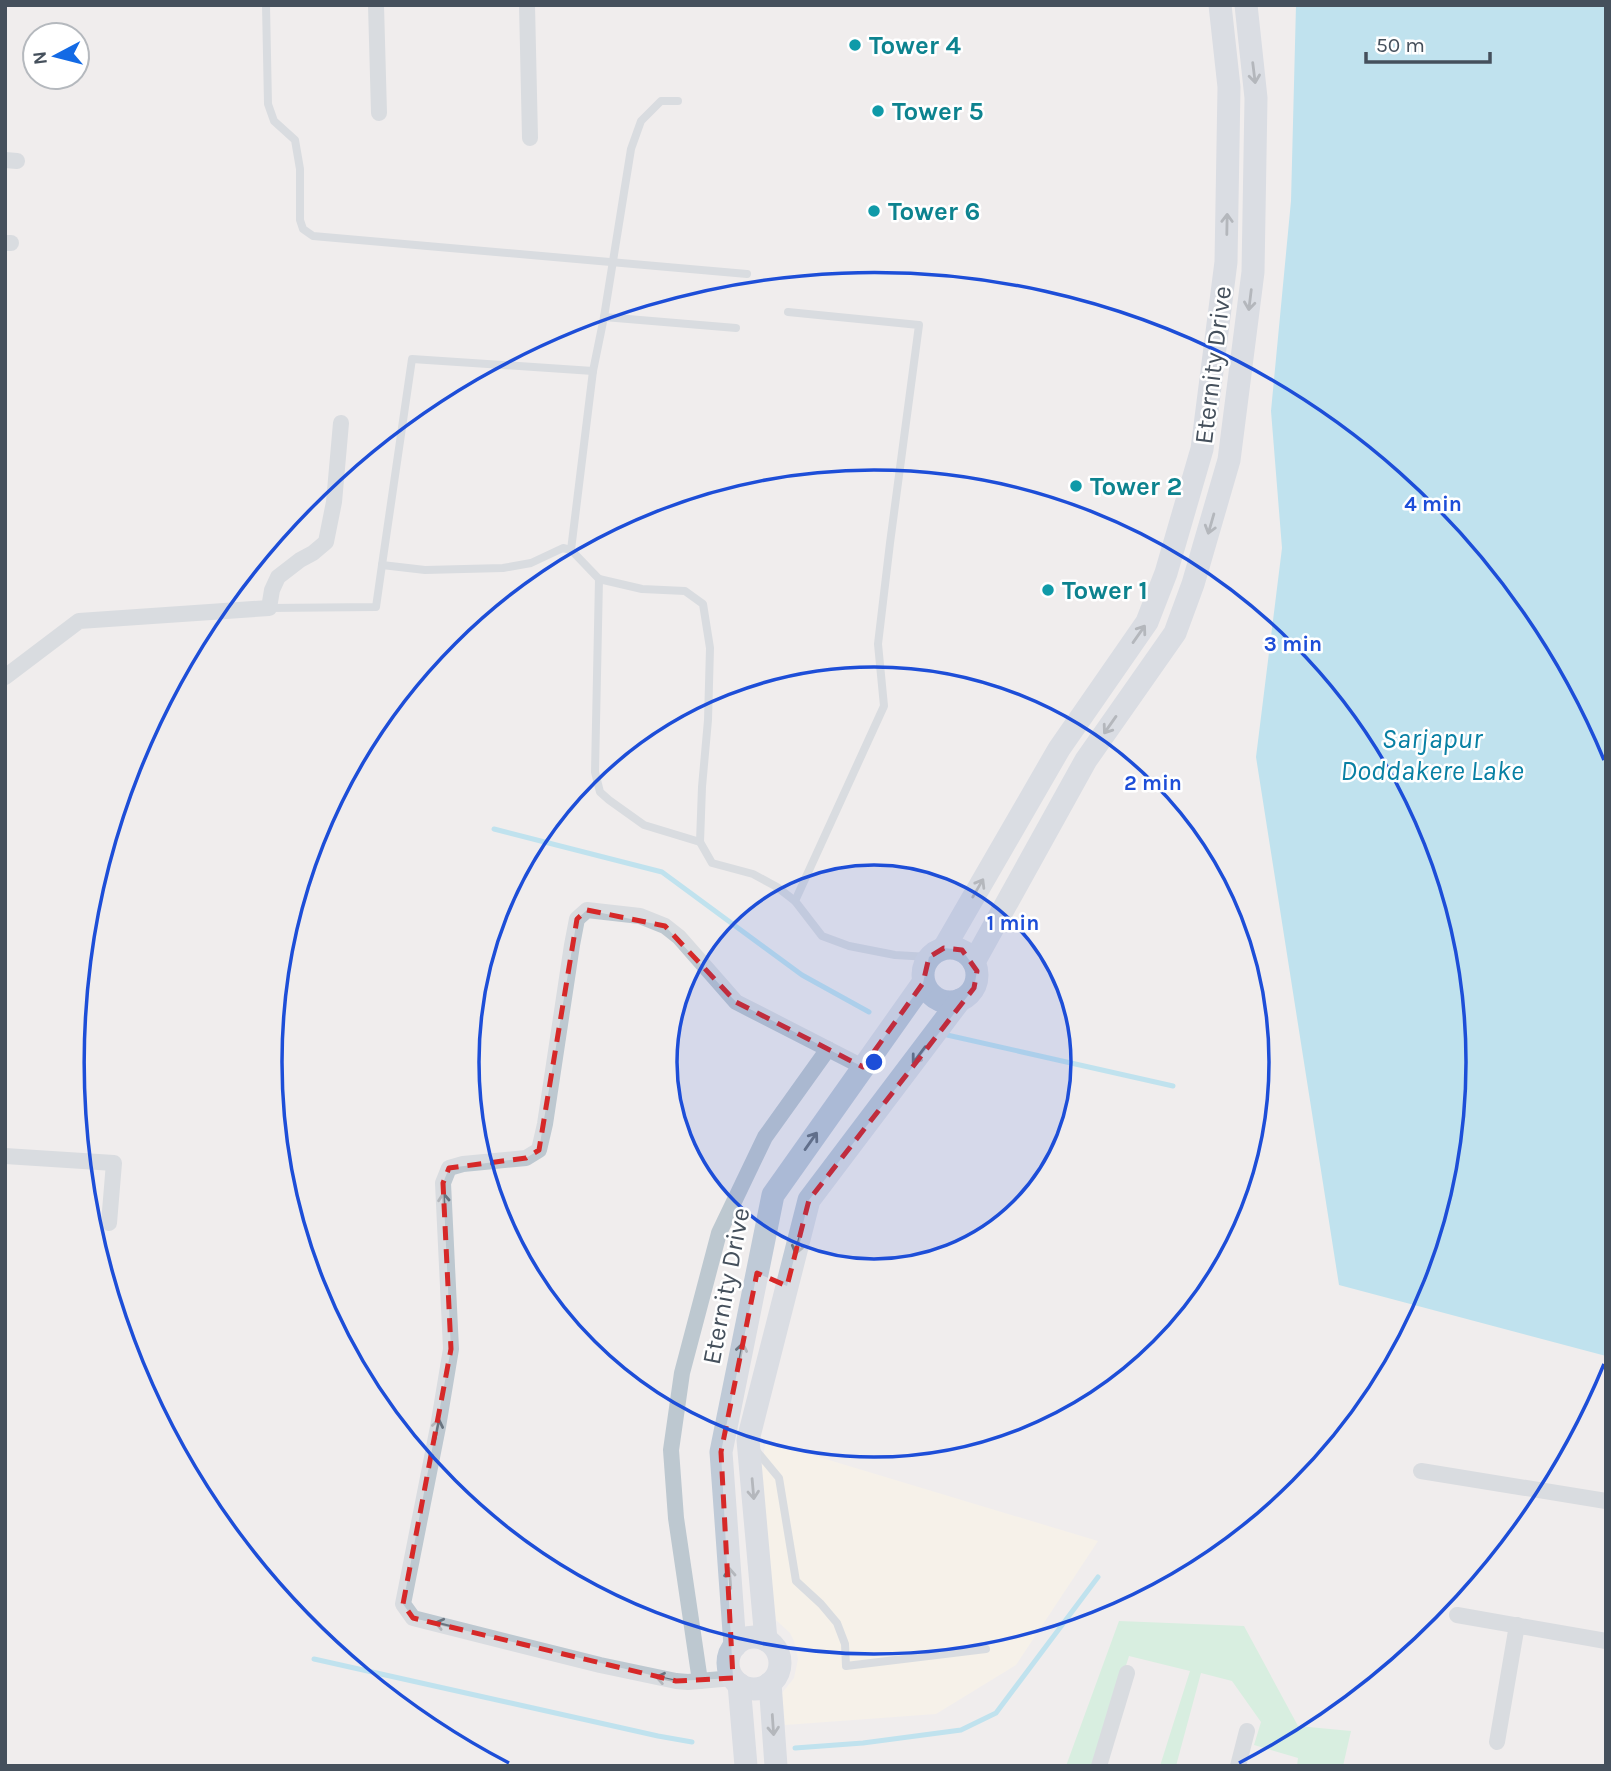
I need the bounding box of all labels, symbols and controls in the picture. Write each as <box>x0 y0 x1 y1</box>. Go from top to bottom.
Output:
north arrow <box>21 21 91 91</box>
scale bar <box>1366 21 1490 65</box>
place label: Tower 4 <box>869 30 961 61</box>
text: 50 m <box>1376 33 1425 57</box>
marker: Tower 4 <box>847 37 863 53</box>
text: N <box>28 50 52 66</box>
one-way arrow <box>1247 61 1260 84</box>
place label: Tower 5 <box>892 96 984 127</box>
marker: Tower 5 <box>870 103 886 119</box>
place label: Tower 6 <box>888 196 980 227</box>
marker: Tower 6 <box>866 203 882 219</box>
one-way arrow <box>1220 212 1234 235</box>
street label: Eternity Drive <box>1188 284 1238 446</box>
one-way arrow <box>1243 288 1256 311</box>
place label: Tower 2 <box>1090 471 1182 502</box>
marker: Tower 2 <box>1068 478 1084 494</box>
text: 4 min <box>1404 492 1462 516</box>
one-way arrow <box>1203 512 1216 534</box>
place label: Tower 1 <box>1062 575 1148 606</box>
marker: Tower 1 <box>1040 582 1056 598</box>
one-way arrow <box>1132 625 1146 644</box>
text: 3 min <box>1264 632 1322 656</box>
one-way arrow <box>1103 715 1117 734</box>
water label: Sarjapur Doddakere Lake <box>1340 722 1524 787</box>
text: 2 min <box>1124 771 1182 795</box>
one-way arrow <box>971 879 985 899</box>
text: 1 min <box>987 911 1039 935</box>
one-way arrow <box>912 1045 926 1064</box>
centre of rings <box>862 1050 886 1074</box>
one-way arrow <box>804 1132 818 1151</box>
one-way arrow <box>437 1192 450 1215</box>
street label: Eternity Drive <box>696 1205 756 1367</box>
one-way arrow <box>791 1232 804 1255</box>
one-way arrow <box>734 1342 748 1365</box>
one-way arrow <box>431 1418 444 1441</box>
one-way arrow <box>746 1478 759 1500</box>
one-way arrow <box>723 1567 736 1590</box>
one-way arrow <box>434 1618 456 1631</box>
one-way arrow <box>655 1671 678 1685</box>
one-way arrow <box>767 1713 780 1735</box>

